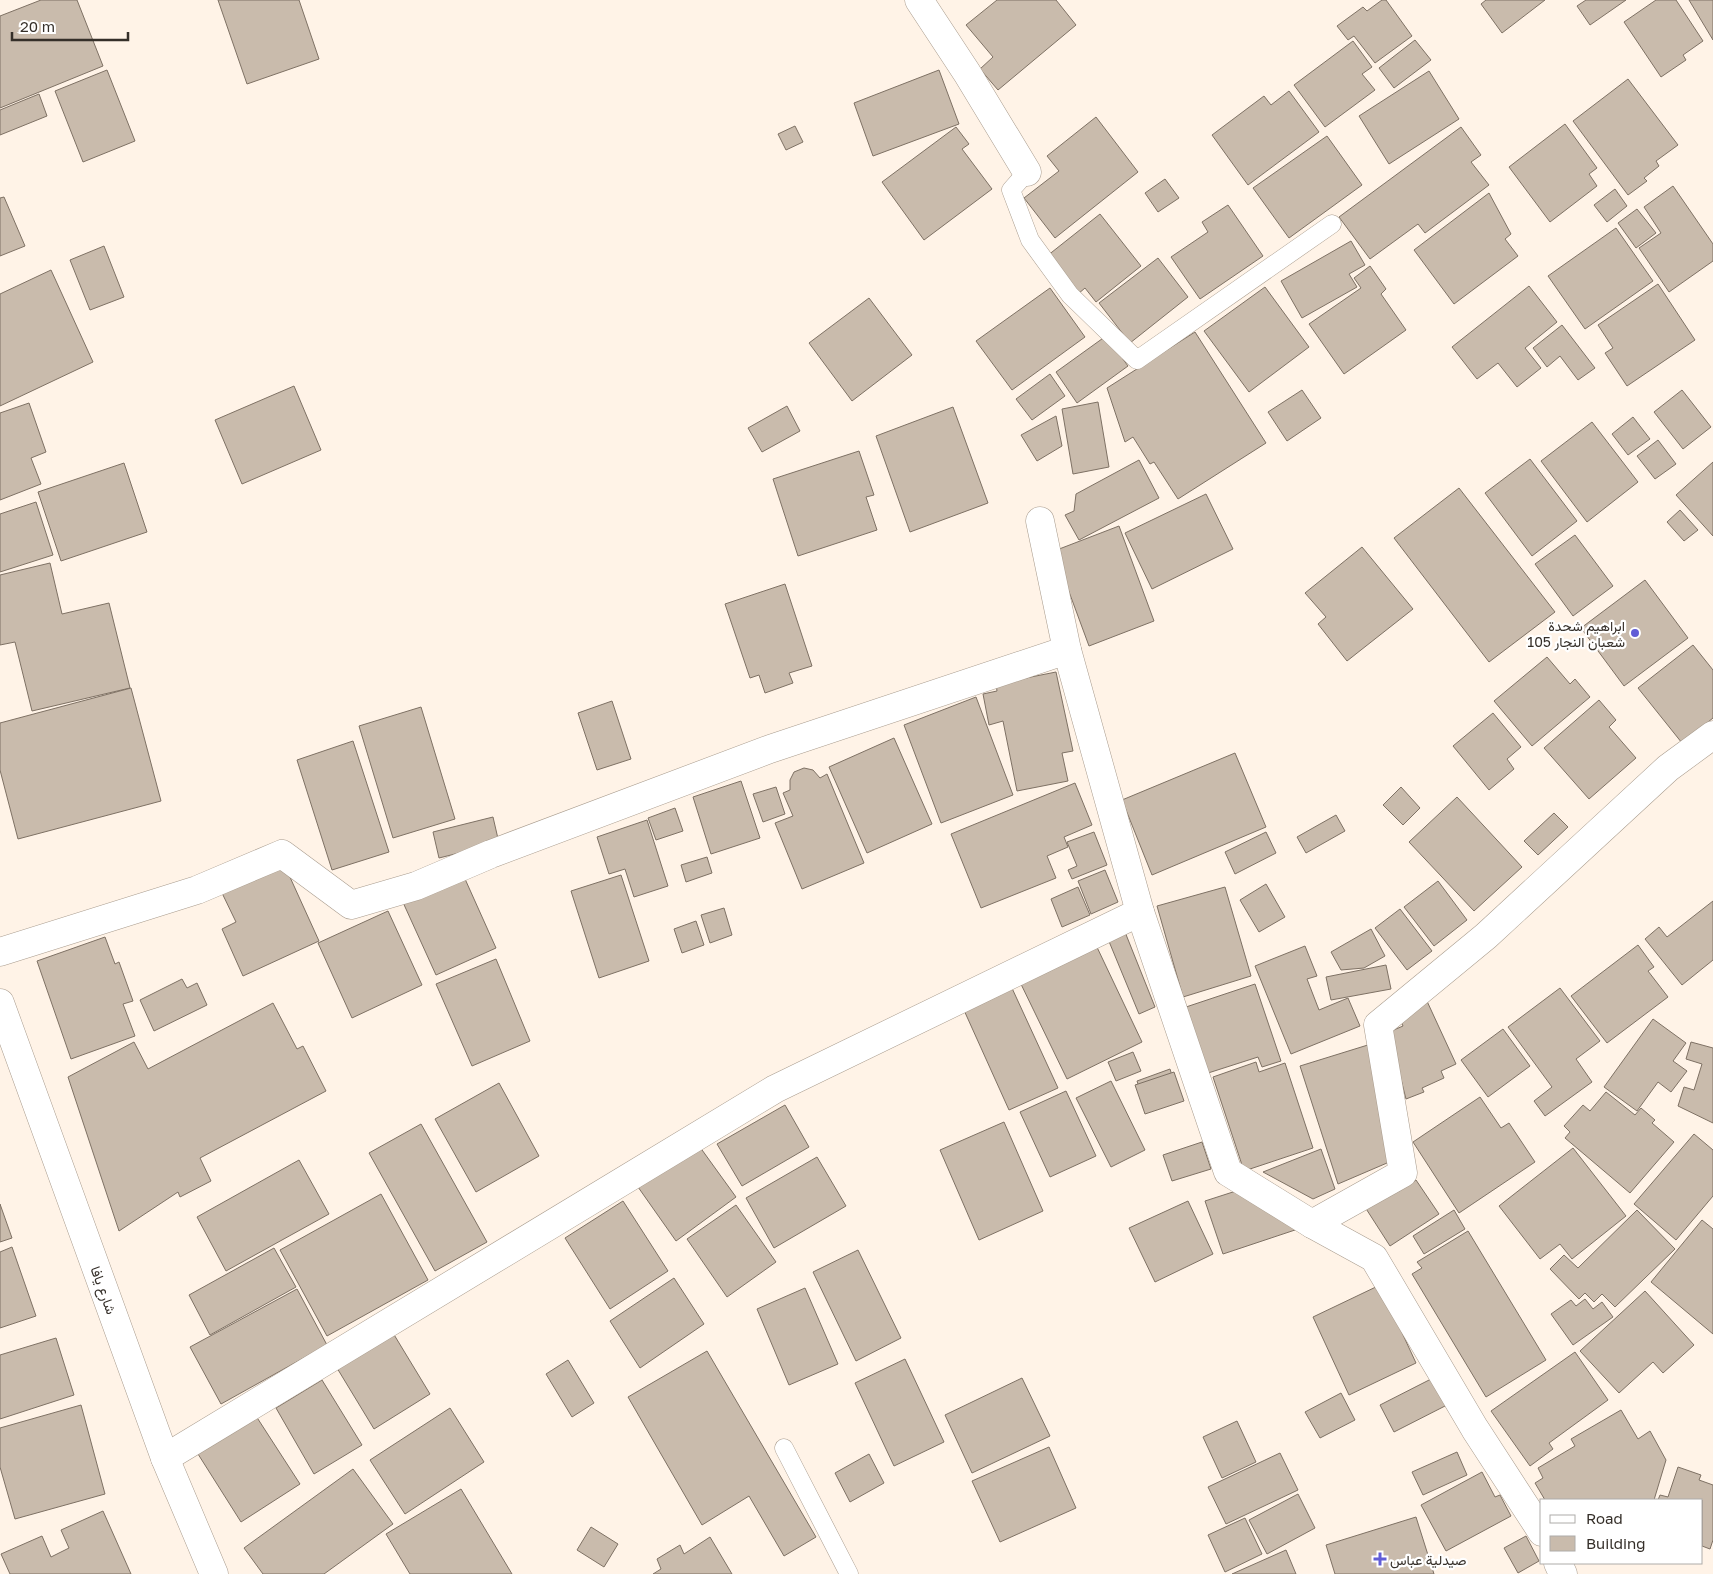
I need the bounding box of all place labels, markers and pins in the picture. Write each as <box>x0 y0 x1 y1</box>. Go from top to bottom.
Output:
place label: ابراهيم شحدة شعبان النجار 105 <box>1527 617 1625 651</box>
marker: ابراهيم شحدة شعبان النجار 105 <box>1629 627 1641 639</box>
place label: صيدلية عباس <box>1390 1551 1467 1569</box>
marker: صيدلية عباس <box>1374 1553 1386 1565</box>

